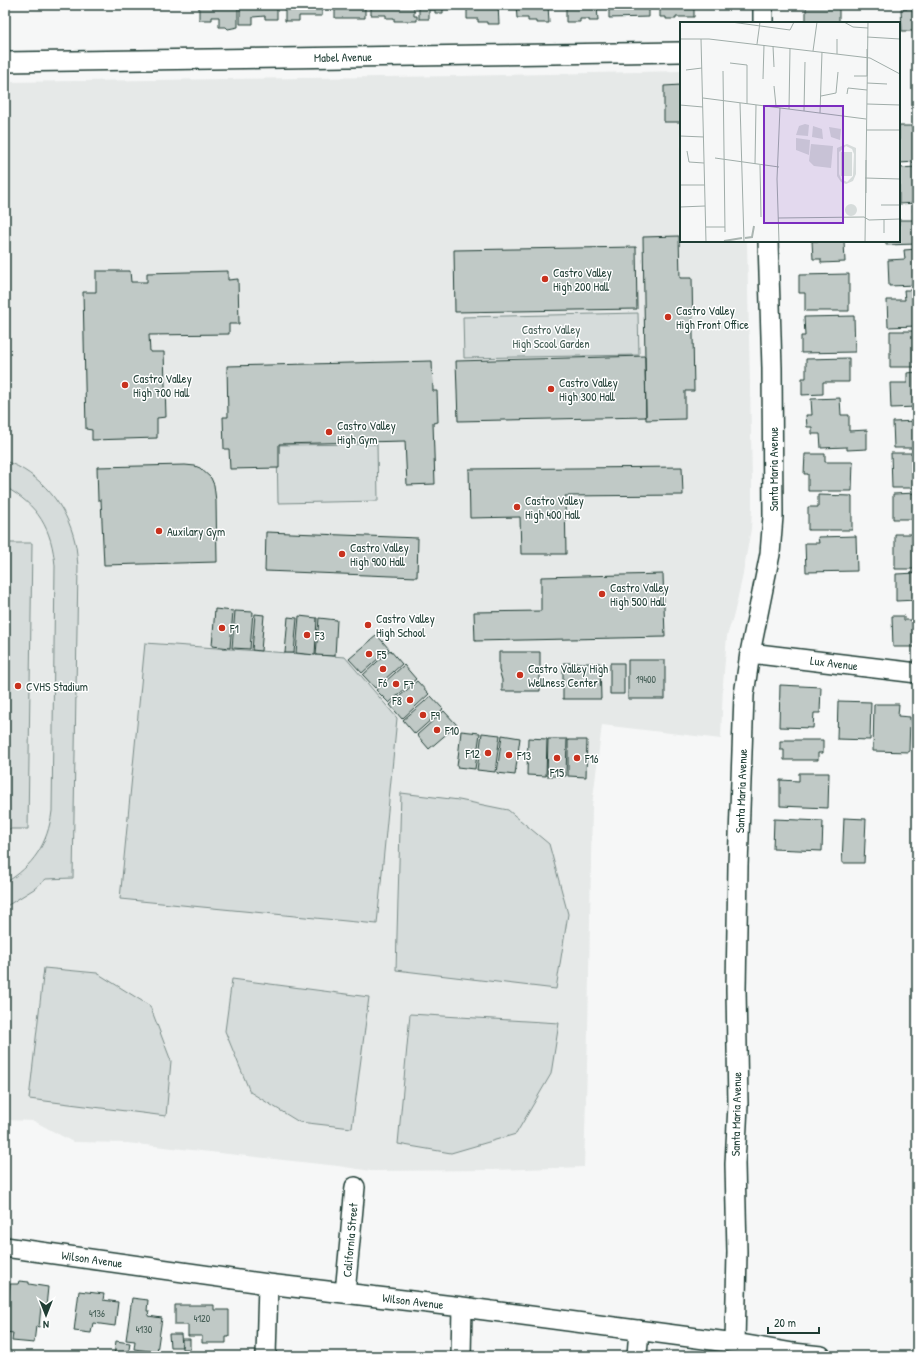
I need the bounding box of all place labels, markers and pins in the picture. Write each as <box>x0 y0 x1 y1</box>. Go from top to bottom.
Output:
place label: Castro Valley High 200 Hall <box>553 264 612 295</box>
marker: Castro Valley High 200 Hall <box>540 274 550 284</box>
place label: Castro Valley High Front Office <box>676 302 749 333</box>
marker: Castro Valley High Front Office <box>663 312 673 322</box>
place label: Castro Valley High 700 Hall <box>133 370 192 401</box>
place label: Castro Valley High 300 Hall <box>559 374 618 405</box>
marker: Castro Valley High 700 Hall <box>120 380 130 390</box>
marker: Castro Valley High 300 Hall <box>546 384 556 394</box>
place label: Castro Valley High Gym <box>337 417 396 448</box>
marker: Castro Valley High Gym <box>324 427 334 437</box>
place label: Castro Valley High 400 Hall <box>525 492 584 523</box>
marker: Castro Valley High 400 Hall <box>512 502 522 512</box>
place label: Auxilary Gym <box>167 523 225 540</box>
marker: Auxilary Gym <box>154 526 164 536</box>
place label: Castro Valley High 900 Hall <box>350 539 409 570</box>
marker: Castro Valley High 900 Hall <box>337 549 347 559</box>
place label: Castro Valley High 500 Hall <box>610 579 669 610</box>
marker: Castro Valley High 500 Hall <box>597 589 607 599</box>
place label: Castro Valley High School <box>376 610 435 641</box>
place label: F1 <box>229 620 239 637</box>
marker: Castro Valley High School <box>363 620 373 630</box>
marker: F1 <box>217 623 227 633</box>
place label: F3 <box>314 627 325 644</box>
marker: F3 <box>302 630 312 640</box>
place label: F5 <box>376 646 387 663</box>
marker: F5 <box>364 649 374 659</box>
place label: Castro Valley High Wellness Center <box>528 660 608 691</box>
marker: F6 <box>378 664 388 674</box>
marker: Castro Valley High Wellness Center <box>515 670 525 680</box>
place label: F6 <box>377 674 388 691</box>
place label: F7 <box>403 676 415 693</box>
place label: CVHS Stadium <box>26 678 88 695</box>
marker: F7 <box>391 679 401 689</box>
marker: CVHS Stadium <box>13 681 23 691</box>
place label: F8 <box>391 692 402 709</box>
marker: F8 <box>405 695 415 705</box>
place label: F9 <box>430 707 441 724</box>
marker: F9 <box>418 710 428 720</box>
place label: F10 <box>444 722 459 739</box>
marker: F10 <box>432 725 442 735</box>
place label: F12 <box>465 745 480 762</box>
place label: F13 <box>516 747 531 764</box>
marker: F12 <box>483 748 493 758</box>
marker: F13 <box>504 750 514 760</box>
place label: F16 <box>584 750 599 767</box>
marker: F15 <box>552 753 562 763</box>
marker: F16 <box>572 753 582 763</box>
place label: F15 <box>549 764 564 781</box>

